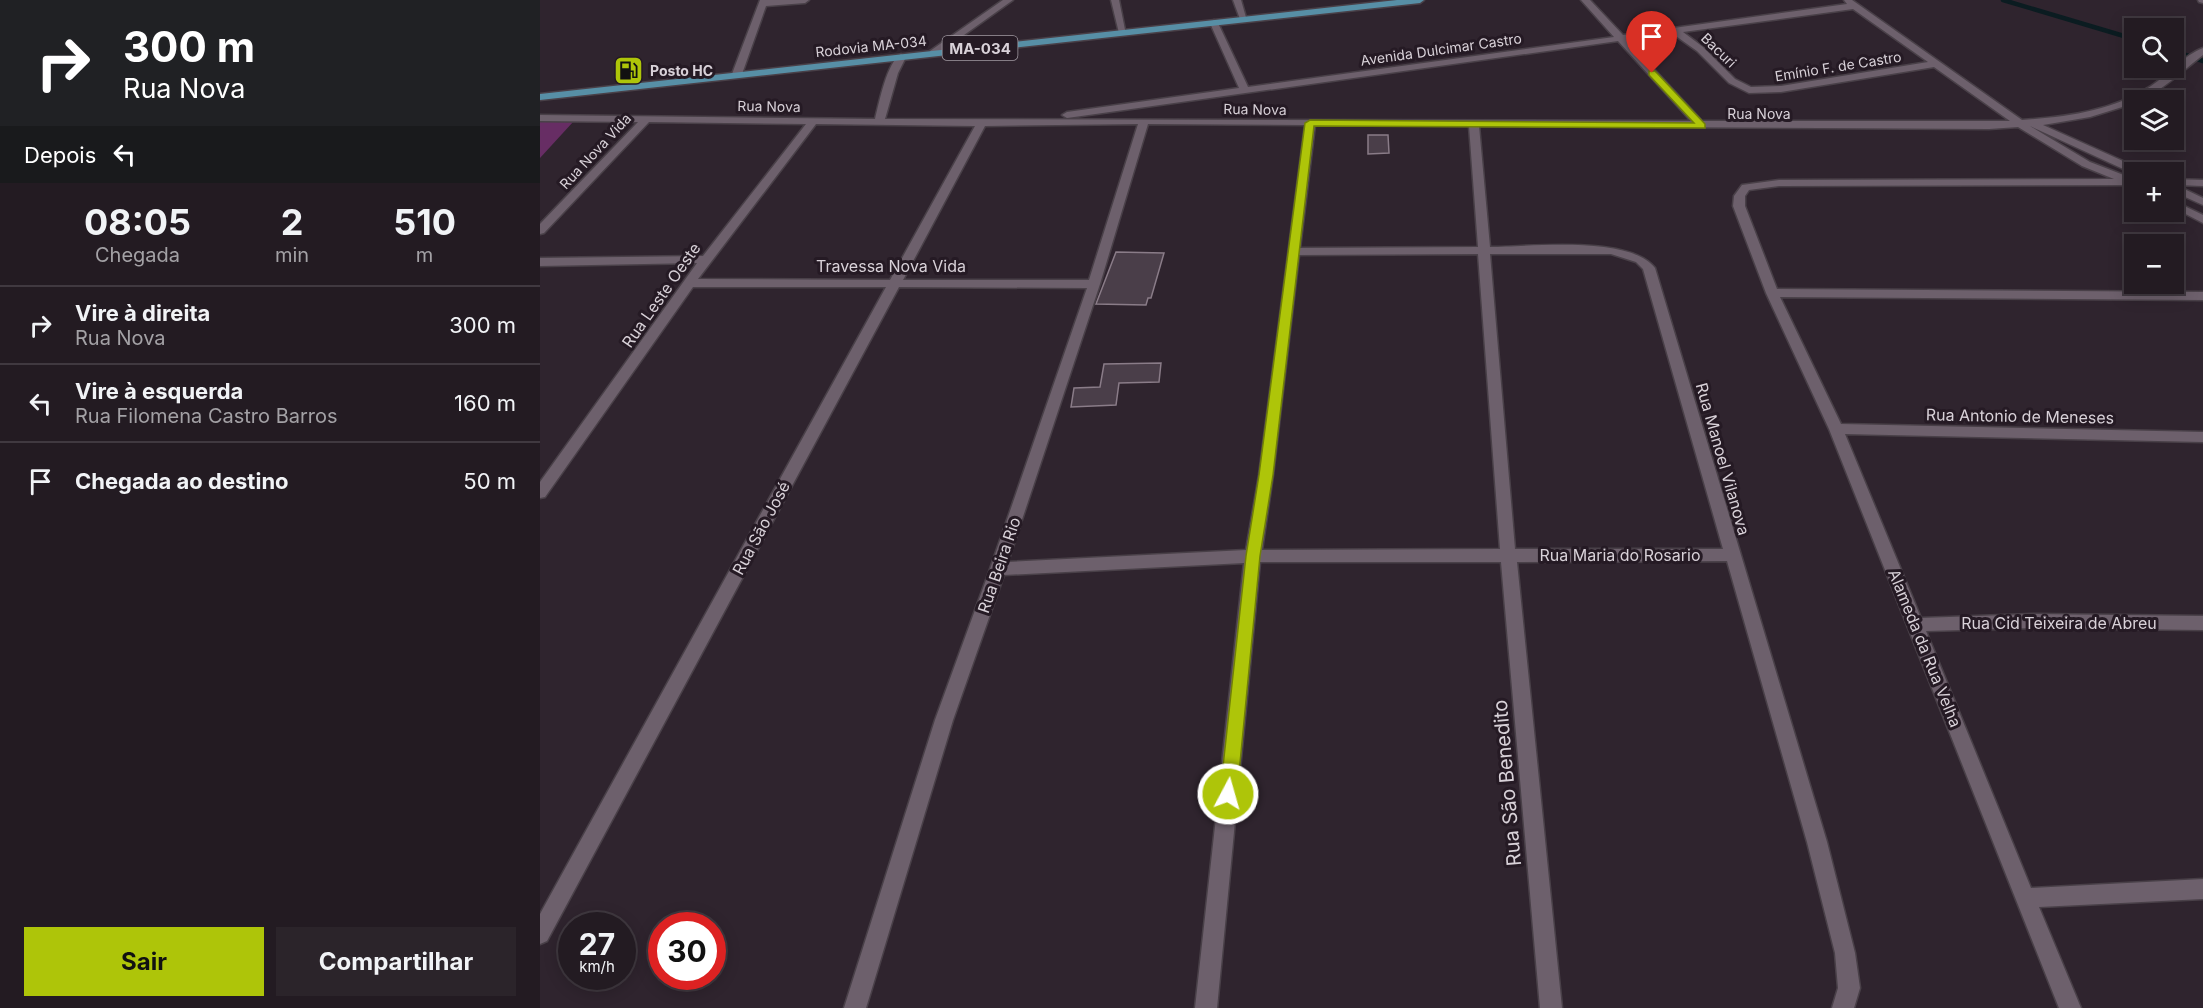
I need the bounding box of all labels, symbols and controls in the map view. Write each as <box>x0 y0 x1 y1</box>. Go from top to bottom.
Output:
pin <box>1626 11 1677 73</box>
map controls <box>2124 18 2184 294</box>
button: search <box>2124 18 2184 78</box>
icon: arrive <box>1635 20 1668 53</box>
text: 300 m <box>123 21 255 72</box>
icon: right <box>24 24 102 102</box>
street label: Avenida Dulcimar Castro <box>1359 29 1523 69</box>
street label: Bacuri <box>1698 29 1740 71</box>
street label: Rodovia MA-034 <box>815 32 927 60</box>
road number: MA-034 <box>942 36 1018 60</box>
street label: Emínio F. de Castro <box>1773 48 1903 84</box>
fuel station icon: Posto HC <box>613 54 645 86</box>
place label: Posto HC <box>650 62 713 79</box>
text: Rua Nova <box>123 72 245 105</box>
button: layers <box>2124 90 2184 150</box>
street label: Rua Nova <box>737 97 801 115</box>
street label: Rua Nova <box>1223 100 1287 118</box>
street label: Rua Nova <box>1727 105 1791 122</box>
street label: Rua Nova Vida <box>556 110 634 192</box>
icon: left <box>108 138 141 171</box>
text: Depois <box>24 142 96 168</box>
button: + <box>2124 162 2184 222</box>
text: 08:05 <box>84 200 191 244</box>
text: 2 <box>281 200 303 244</box>
text: 510 <box>393 200 456 244</box>
button: − <box>2124 234 2184 294</box>
street label: Rua Leste Oeste <box>617 239 705 351</box>
text: Chegada <box>95 243 180 267</box>
text: min <box>275 243 309 267</box>
text: m <box>416 243 433 267</box>
street label: Travessa Nova Vida <box>816 256 966 276</box>
text: Vire à direita <box>75 300 210 326</box>
icon: right <box>24 309 57 342</box>
text: 300 m <box>449 312 516 338</box>
text: Rua Nova <box>75 326 166 350</box>
text: Vire à esquerda <box>75 378 243 404</box>
street label: Rua Manoel Vilanova <box>1692 380 1754 538</box>
icon: left <box>24 387 57 420</box>
text: 160 m <box>454 390 516 416</box>
text: Rua Filomena Castro Barros <box>75 404 338 428</box>
street label: Rua Antonio de Meneses <box>1926 404 2114 428</box>
icon: arrive <box>24 465 57 498</box>
text: Chegada ao destino <box>75 468 289 494</box>
text: 50 m <box>463 468 516 494</box>
street label: Rua São José <box>728 478 794 578</box>
street label: Rua Beira Rio <box>973 514 1025 616</box>
street label: Rua Maria do Rosario <box>1539 545 1701 565</box>
street label: Alameda da Rua Velha <box>1884 566 1966 730</box>
street label: Rua Cid Teixeira de Abreu <box>1961 613 2157 633</box>
street label: Rua São Benedito <box>1488 699 1526 867</box>
position arrow <box>1196 762 1260 826</box>
speed limit sign: 30 <box>648 912 726 990</box>
text: 27 <box>579 926 615 962</box>
button: Sair <box>24 927 264 996</box>
button: Compartilhar <box>276 927 516 996</box>
text: km/h <box>579 957 615 976</box>

